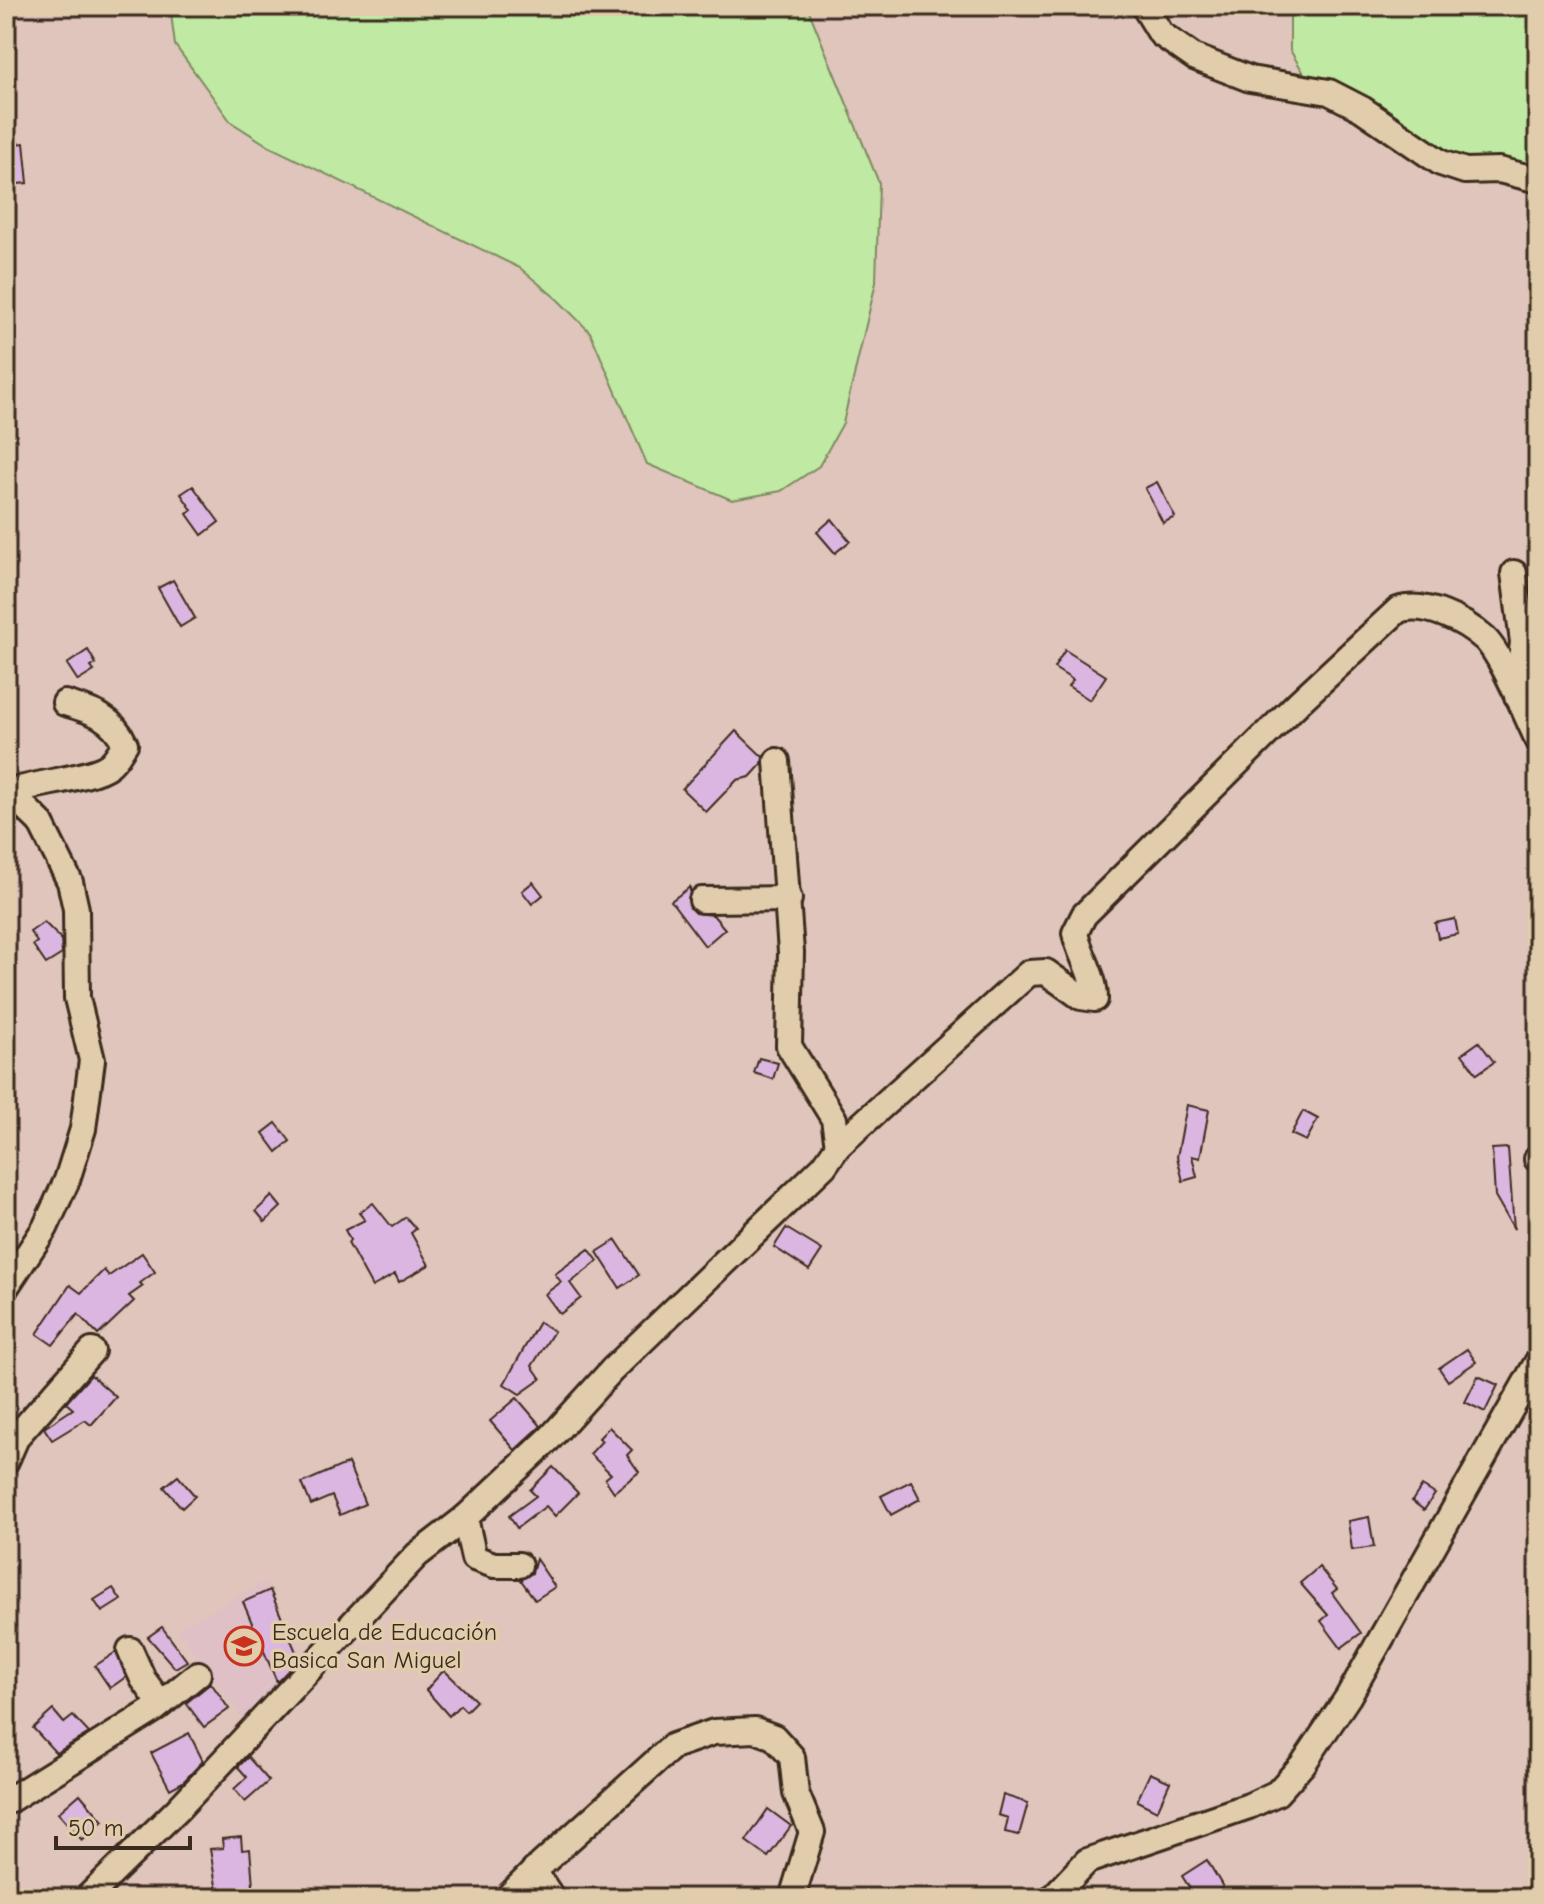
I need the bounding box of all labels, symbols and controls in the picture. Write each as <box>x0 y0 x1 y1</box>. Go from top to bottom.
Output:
place label: Escuela de Educación Basica San Miguel <box>272 1618 497 1674</box>
school or university icon: Escuela de Educación Basica San Miguel <box>223 1625 265 1667</box>
scale bar <box>56 1800 190 1850</box>
text: 50 m <box>68 1814 124 1842</box>

